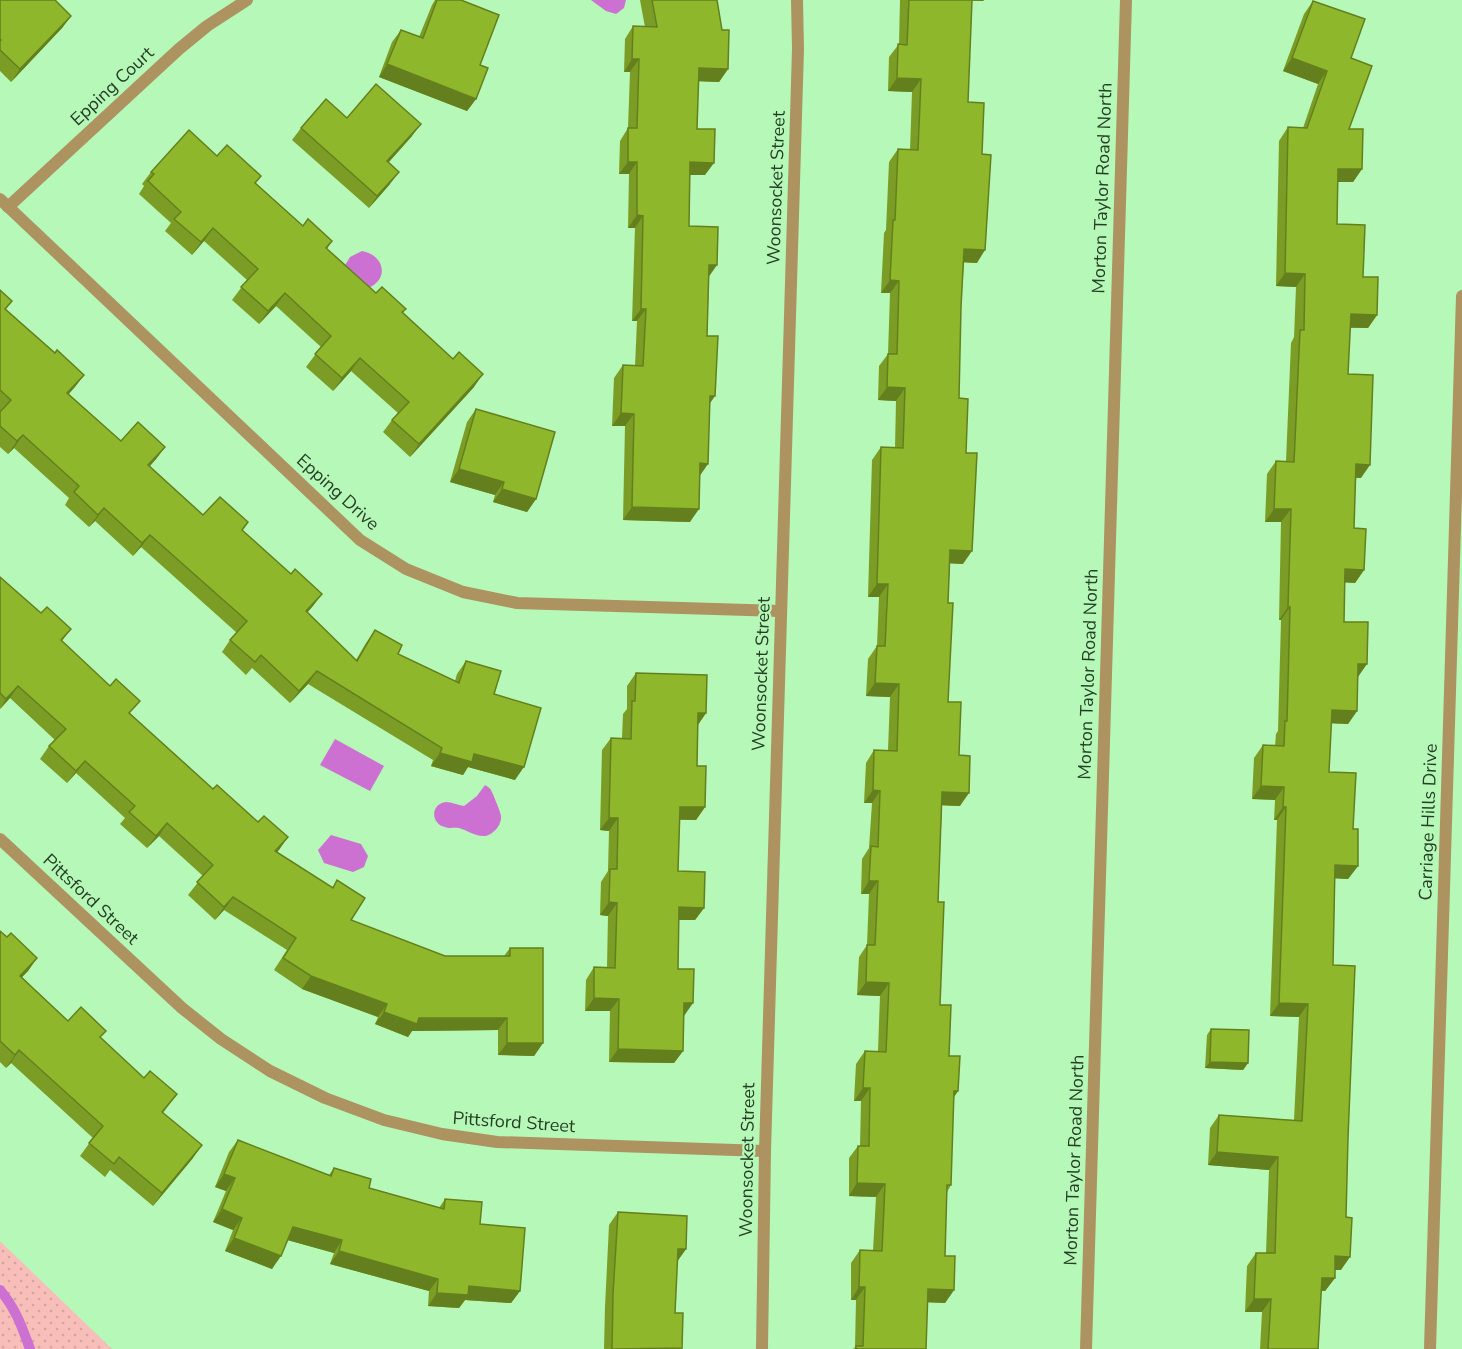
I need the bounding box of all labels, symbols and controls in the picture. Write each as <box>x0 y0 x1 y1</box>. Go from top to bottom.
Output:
street label: Epping Court <box>65 41 159 131</box>
street label: Morton Taylor Road North <box>1086 82 1118 294</box>
street label: Woonsocket Street <box>761 110 791 266</box>
street label: Epping Drive <box>291 448 385 536</box>
street label: Morton Taylor Road North <box>1072 568 1104 780</box>
street label: Woonsocket Street <box>746 596 776 752</box>
street label: Carriage Hills Drive <box>1413 743 1443 901</box>
street label: Pittsford Street <box>38 848 145 950</box>
street label: Morton Taylor Road North <box>1058 1054 1090 1266</box>
street label: Woonsocket Street <box>734 1082 760 1237</box>
street label: Pittsford Street <box>452 1106 577 1138</box>

